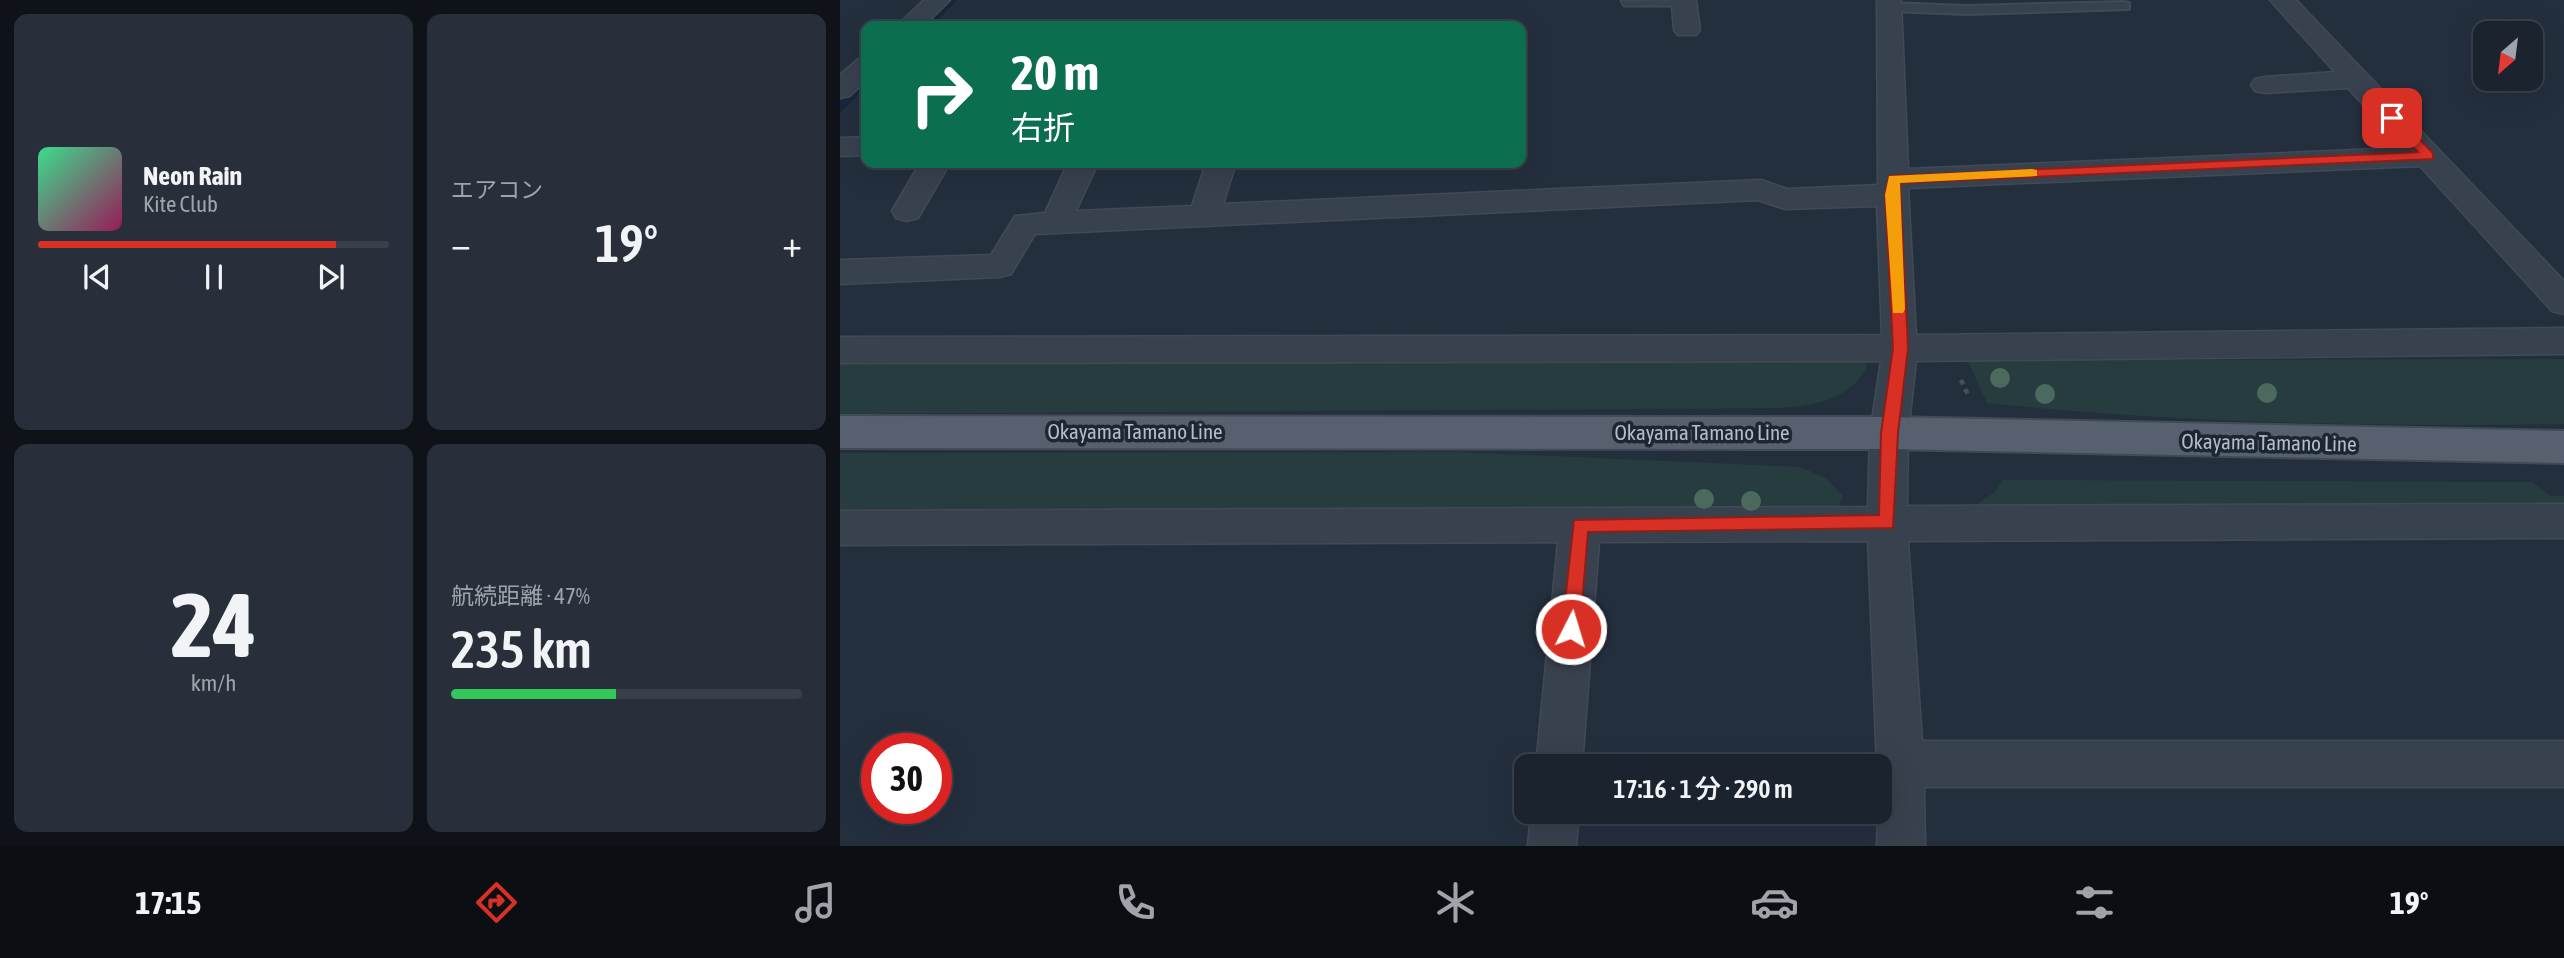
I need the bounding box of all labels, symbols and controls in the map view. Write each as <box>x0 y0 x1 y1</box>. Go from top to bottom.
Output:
north arrow <box>2473 21 2543 91</box>
map controls <box>2473 21 2543 91</box>
text: 20 m <box>1011 44 1099 100</box>
icon: right <box>896 49 987 140</box>
pin <box>2362 88 2422 148</box>
icon: arrive <box>2373 99 2411 137</box>
text: 右折 <box>1011 109 1075 146</box>
text: Neon Rain <box>143 161 242 191</box>
text: エアコン <box>451 177 543 203</box>
text: Kite Club <box>143 191 218 217</box>
text: 19° <box>595 213 658 273</box>
text: − <box>451 222 471 265</box>
text: + <box>782 222 802 265</box>
icon: previous <box>78 258 116 296</box>
icon: pause <box>195 258 233 296</box>
icon: next <box>312 258 350 296</box>
street label: Okayama Tamano Line <box>1047 419 1223 443</box>
street label: Okayama Tamano Line <box>1614 420 1790 444</box>
street label: Okayama Tamano Line <box>2181 428 2357 456</box>
text: 24 <box>171 572 256 676</box>
text: 航続距離 · 47% <box>451 583 590 609</box>
position arrow <box>1534 592 1608 666</box>
text: 235 km <box>451 619 592 679</box>
text: km/h <box>191 670 236 696</box>
speed limit sign: 30 <box>861 733 952 824</box>
text: 17:16 · 1 分 · 290 m <box>1613 774 1793 804</box>
icon: directions <box>472 878 521 927</box>
icon: music <box>791 878 840 927</box>
icon: phone <box>1111 878 1160 927</box>
icon: climate <box>1431 878 1480 927</box>
icon: car <box>1750 878 1799 927</box>
icon: filters <box>2070 878 2119 927</box>
text: 17:15 <box>135 884 201 921</box>
text: 19° <box>2390 884 2429 921</box>

